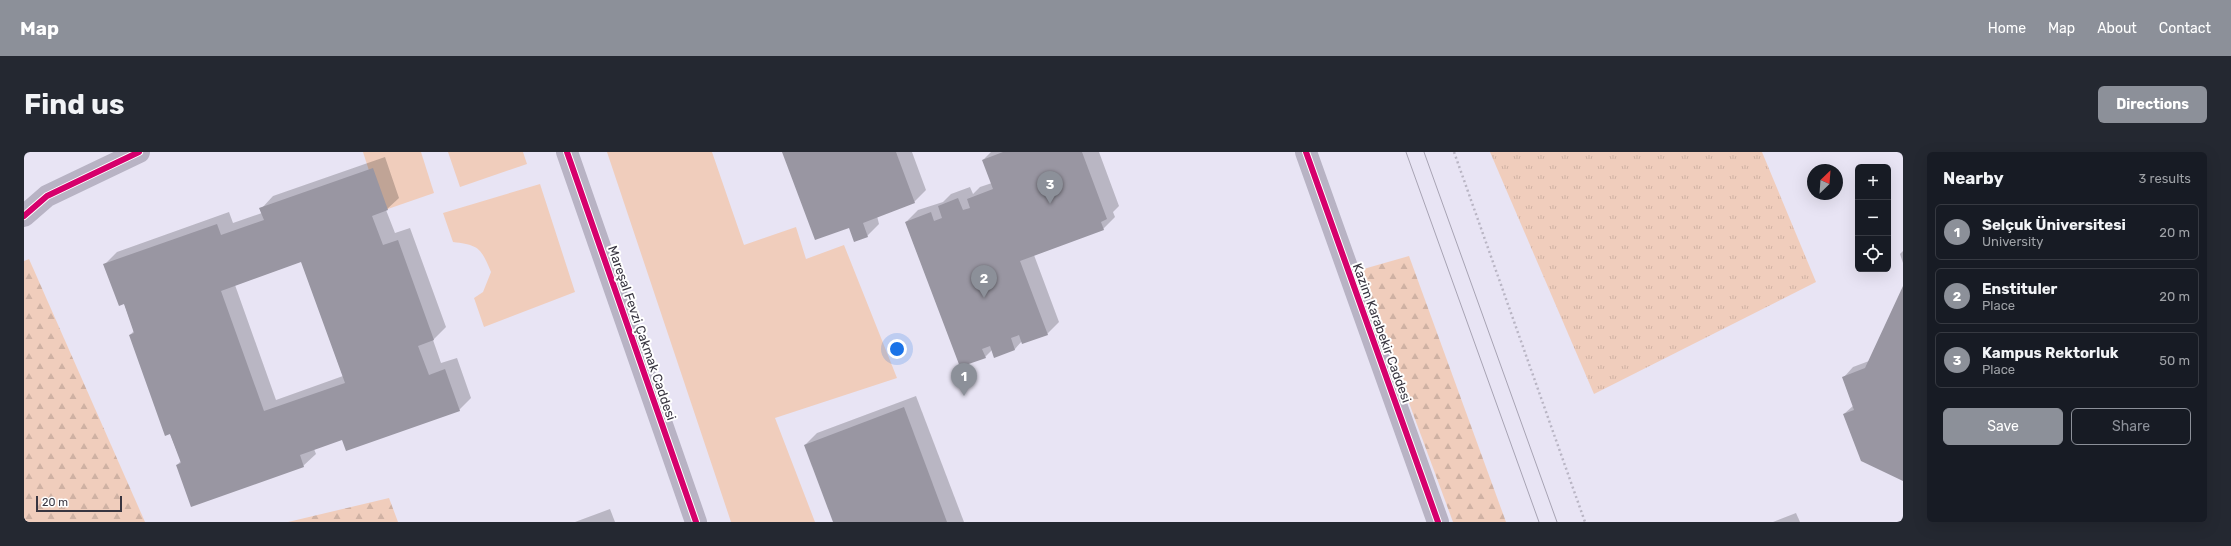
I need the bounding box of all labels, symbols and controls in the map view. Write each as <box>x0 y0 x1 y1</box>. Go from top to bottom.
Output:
text: Map <box>20 17 59 40</box>
text: Home <box>1988 20 2026 37</box>
text: Map <box>2048 20 2075 37</box>
text: About <box>2097 20 2137 37</box>
text: Contact <box>2159 20 2211 37</box>
button: Directions <box>2098 86 2207 123</box>
text: Find us <box>24 88 124 121</box>
north arrow <box>1807 164 1843 200</box>
map controls <box>1855 164 1891 272</box>
button: + <box>1855 164 1891 200</box>
text: Nearby <box>1943 168 2004 188</box>
pin: 3 <box>1037 171 1063 204</box>
text: 3 results <box>2139 171 2191 186</box>
button: − <box>1855 200 1891 236</box>
text: Selçuk Üniversitesi <box>1982 216 2126 234</box>
text: 1 <box>1954 225 1960 240</box>
text: 20 m <box>2159 225 2190 240</box>
text: University <box>1982 234 2043 249</box>
button: locate <box>1855 236 1891 272</box>
street label: Mareşal Fevzi Çakmak Caddesi <box>605 244 679 422</box>
street label: Kazim Karabekir Caddesi <box>1350 261 1414 405</box>
pin: 2 <box>971 265 997 298</box>
text: Enstituler <box>1982 280 2057 298</box>
text: 2 <box>1953 289 1961 304</box>
text: 20 m <box>2159 289 2190 304</box>
text: Place <box>1982 298 2015 313</box>
your location <box>887 339 907 359</box>
text: Kampus Rektorluk <box>1982 344 2119 362</box>
text: 3 <box>1953 353 1961 368</box>
text: 50 m <box>2159 353 2190 368</box>
text: Place <box>1982 362 2015 377</box>
pin: 1 <box>951 363 977 396</box>
button: Save <box>1943 408 2063 445</box>
button: Share <box>2071 408 2191 445</box>
scale bar <box>36 494 122 513</box>
text: 20 m <box>42 496 68 509</box>

